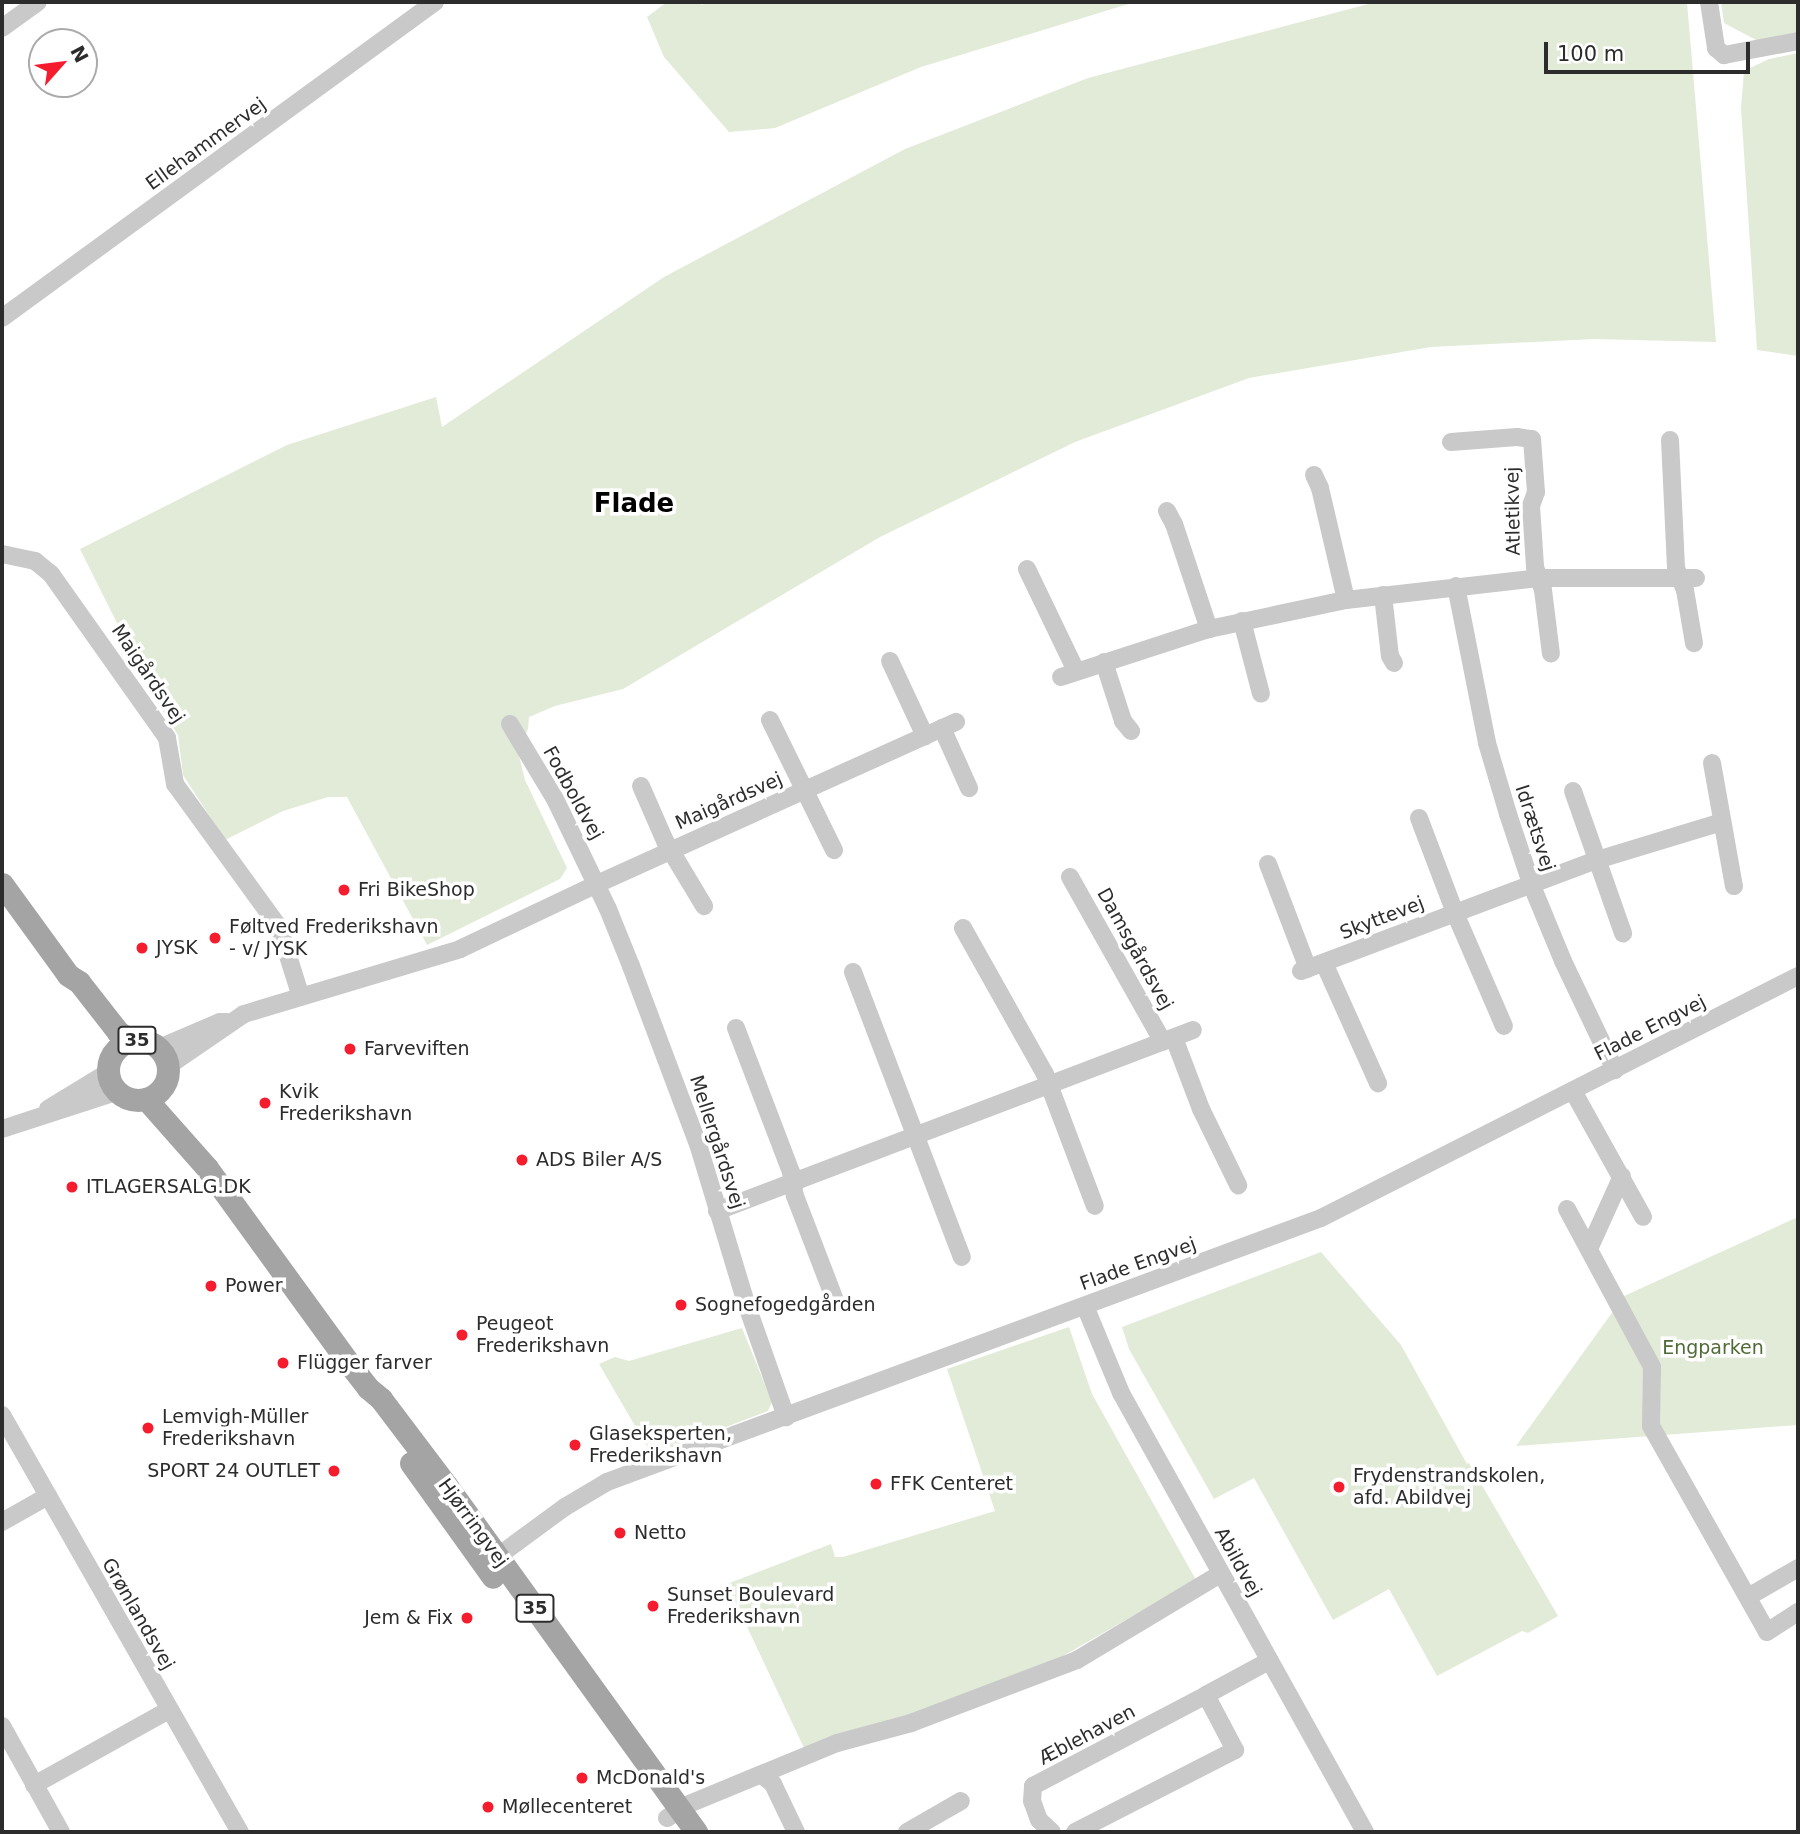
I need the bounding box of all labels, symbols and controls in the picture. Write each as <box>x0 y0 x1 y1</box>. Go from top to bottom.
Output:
north arrow <box>28 28 98 98</box>
scale bar <box>1548 28 1755 72</box>
text: N <box>66 42 93 66</box>
text: 100 m <box>1557 42 1624 66</box>
street label: Ellehammervej <box>142 93 270 195</box>
street label: Atletikvej <box>1501 466 1525 556</box>
district label: Flade <box>594 488 674 520</box>
street label: Maigårdsvej <box>106 620 190 728</box>
street label: Fodboldvej <box>538 742 608 844</box>
street label: Maigårdsvej <box>672 767 786 835</box>
street label: Idrætsvej <box>1510 782 1560 874</box>
place label: Fri BikeShop <box>358 879 475 901</box>
marker: Fri BikeShop <box>336 882 352 898</box>
street label: Damsgårdsvej <box>1092 884 1178 1014</box>
street label: Skyttevej <box>1337 892 1427 944</box>
place label: Føltved Frederikshavn - v/ JYSK <box>229 916 439 960</box>
marker: Føltved Frederikshavn - v/ JYSK <box>207 930 223 946</box>
place label: JYSK <box>156 937 198 959</box>
marker: JYSK <box>134 940 150 956</box>
street label: Flade Engvej <box>1590 990 1710 1066</box>
road number: 35 <box>116 1026 158 1055</box>
place label: Farveviften <box>364 1038 470 1060</box>
marker: Farveviften <box>342 1041 358 1057</box>
street label: Mellergårdsvej <box>685 1072 749 1212</box>
place label: Kvik Frederikshavn <box>279 1081 412 1125</box>
marker: Kvik Frederikshavn <box>257 1095 273 1111</box>
place label: ADS Biler A/S <box>536 1149 662 1171</box>
marker: ADS Biler A/S <box>514 1152 530 1168</box>
place label: ITLAGERSALG.DK <box>86 1176 251 1198</box>
marker: ITLAGERSALG.DK <box>64 1179 80 1195</box>
street label: Flade Engvej <box>1077 1232 1199 1296</box>
place label: Power <box>225 1275 282 1297</box>
marker: Power <box>203 1278 219 1294</box>
place label: Sognefogedgården <box>695 1294 876 1316</box>
marker: Sognefogedgården <box>673 1297 689 1313</box>
place label: Peugeot Frederikshavn <box>476 1313 609 1357</box>
marker: Peugeot Frederikshavn <box>454 1327 470 1343</box>
park label: Engparken <box>1662 1337 1764 1359</box>
place label: Flügger farver <box>297 1352 432 1374</box>
marker: Flügger farver <box>275 1355 291 1371</box>
place label: Lemvigh-Müller Frederikshavn <box>162 1406 308 1450</box>
marker: Lemvigh-Müller Frederikshavn <box>140 1420 156 1436</box>
place label: Glaseksperten, Frederikshavn <box>589 1423 732 1467</box>
marker: Glaseksperten, Frederikshavn <box>567 1437 583 1453</box>
place label: SPORT 24 OUTLET <box>147 1460 320 1482</box>
marker: SPORT 24 OUTLET <box>326 1463 342 1479</box>
place label: Frydenstrandskolen, afd. Abildvej <box>1353 1465 1545 1509</box>
place label: FFK Centeret <box>890 1473 1013 1495</box>
street label: Hjørringvej <box>433 1474 513 1572</box>
marker: FFK Centeret <box>868 1476 884 1492</box>
marker: Frydenstrandskolen, afd. Abildvej <box>1331 1479 1347 1495</box>
place label: Netto <box>634 1522 686 1544</box>
street label: Abildvej <box>1210 1523 1266 1601</box>
marker: Netto <box>612 1525 628 1541</box>
street label: Grønlandsvej <box>97 1554 179 1674</box>
place label: Sunset Boulevard Frederikshavn <box>667 1584 834 1628</box>
road number: 35 <box>514 1594 556 1623</box>
marker: Sunset Boulevard Frederikshavn <box>645 1598 661 1614</box>
place label: Jem & Fix <box>364 1607 453 1629</box>
marker: Jem & Fix <box>459 1610 475 1626</box>
street label: Æblehaven <box>1035 1700 1139 1770</box>
place label: McDonald's <box>596 1767 705 1789</box>
marker: McDonald's <box>574 1770 590 1786</box>
place label: Møllecenteret <box>502 1796 632 1818</box>
marker: Møllecenteret <box>480 1799 496 1815</box>

